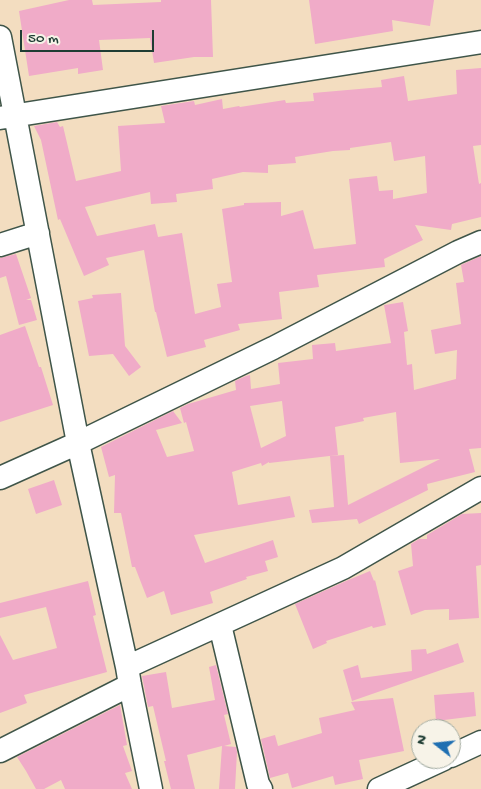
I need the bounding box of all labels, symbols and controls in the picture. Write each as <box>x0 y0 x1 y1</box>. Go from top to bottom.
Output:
scale bar <box>22 20 156 52</box>
text: 50 m <box>28 30 59 48</box>
north arrow <box>411 719 461 769</box>
text: N <box>413 733 431 747</box>

